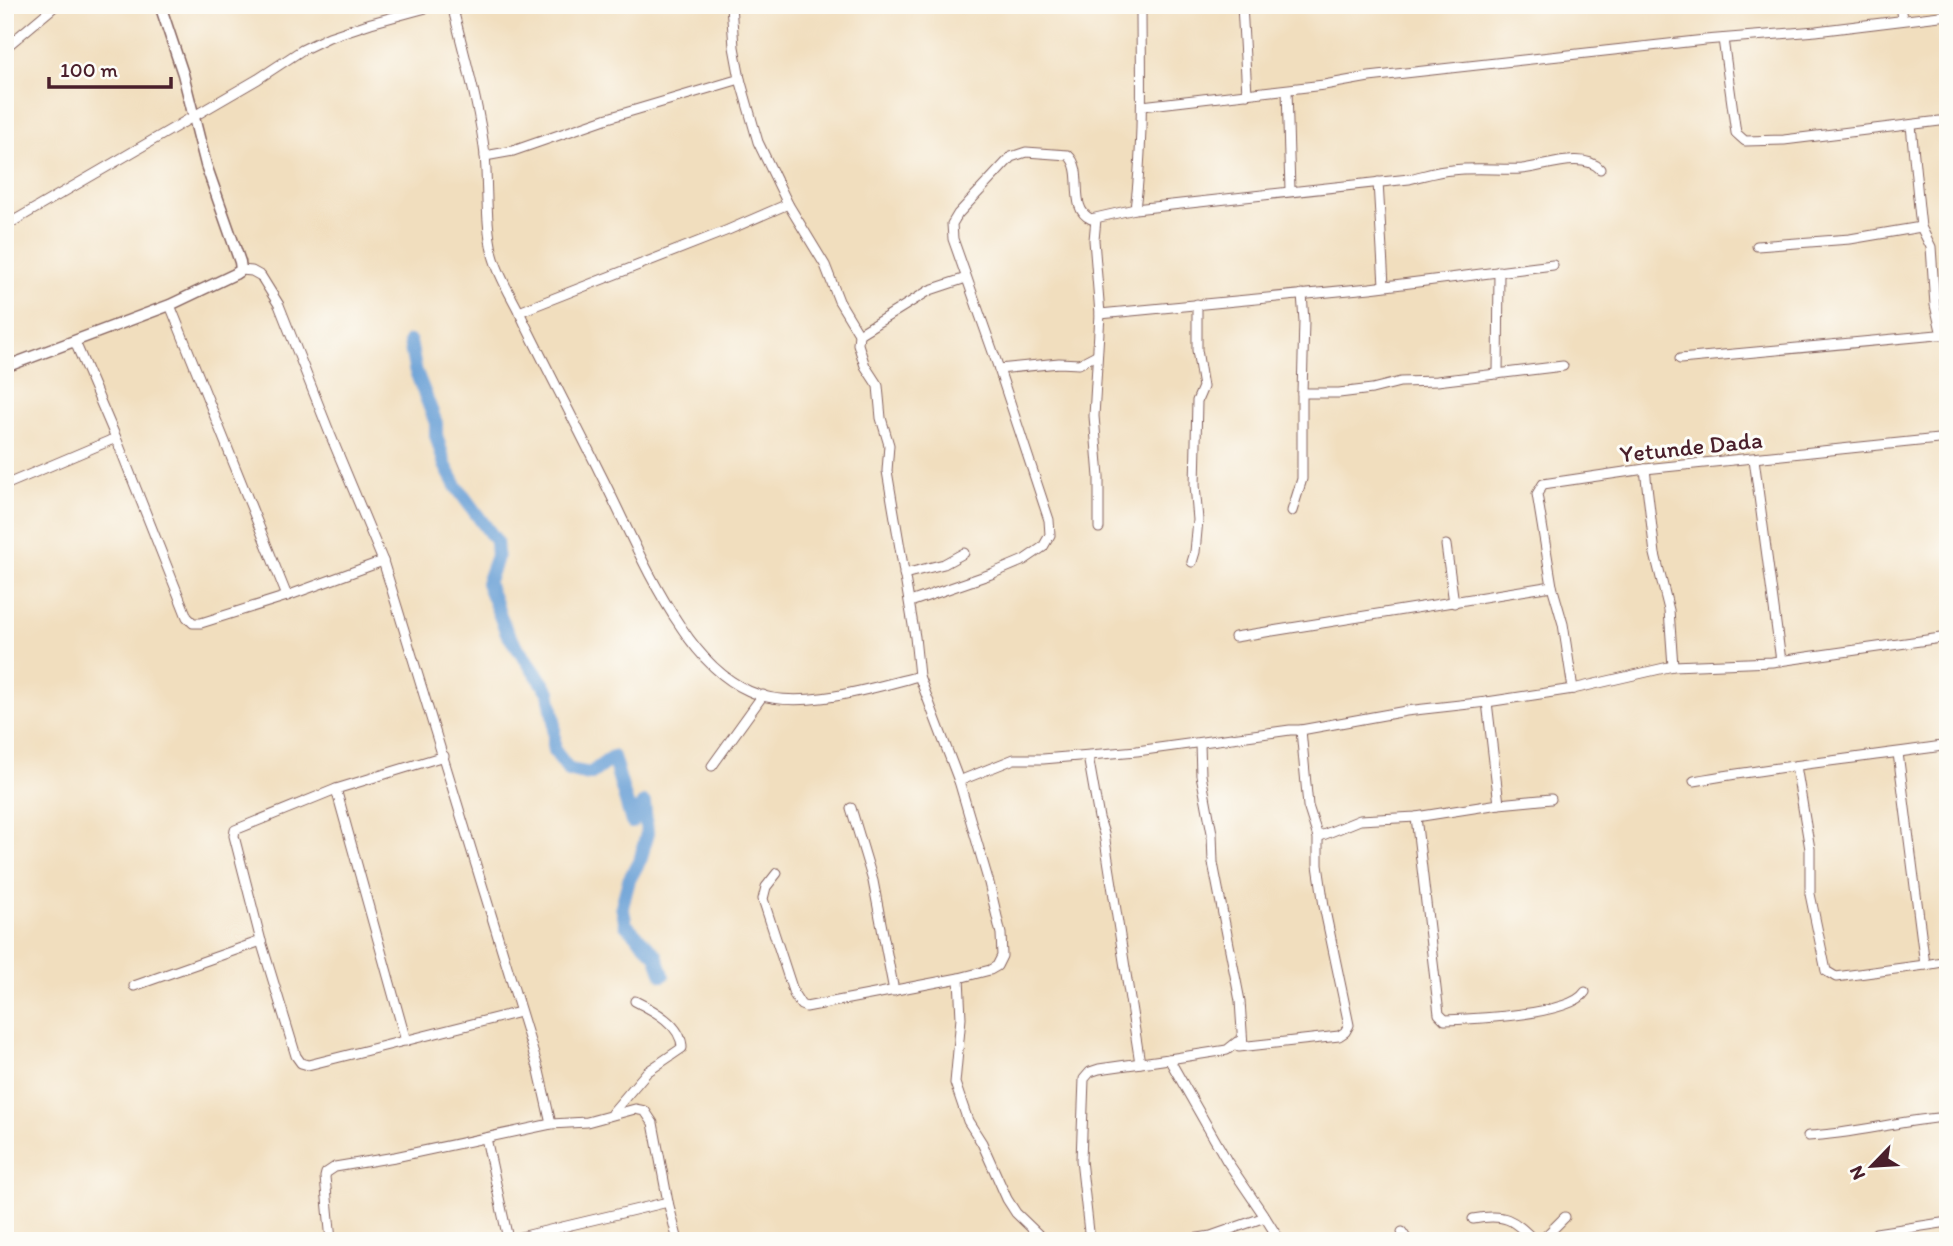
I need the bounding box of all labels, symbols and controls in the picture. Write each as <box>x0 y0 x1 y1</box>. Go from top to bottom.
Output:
scale bar <box>49 46 172 90</box>
text: 100 m <box>60 57 118 82</box>
street label: Yetunde Dada <box>1618 425 1764 468</box>
north arrow <box>1838 1130 1908 1200</box>
text: N <box>1844 1162 1870 1184</box>

